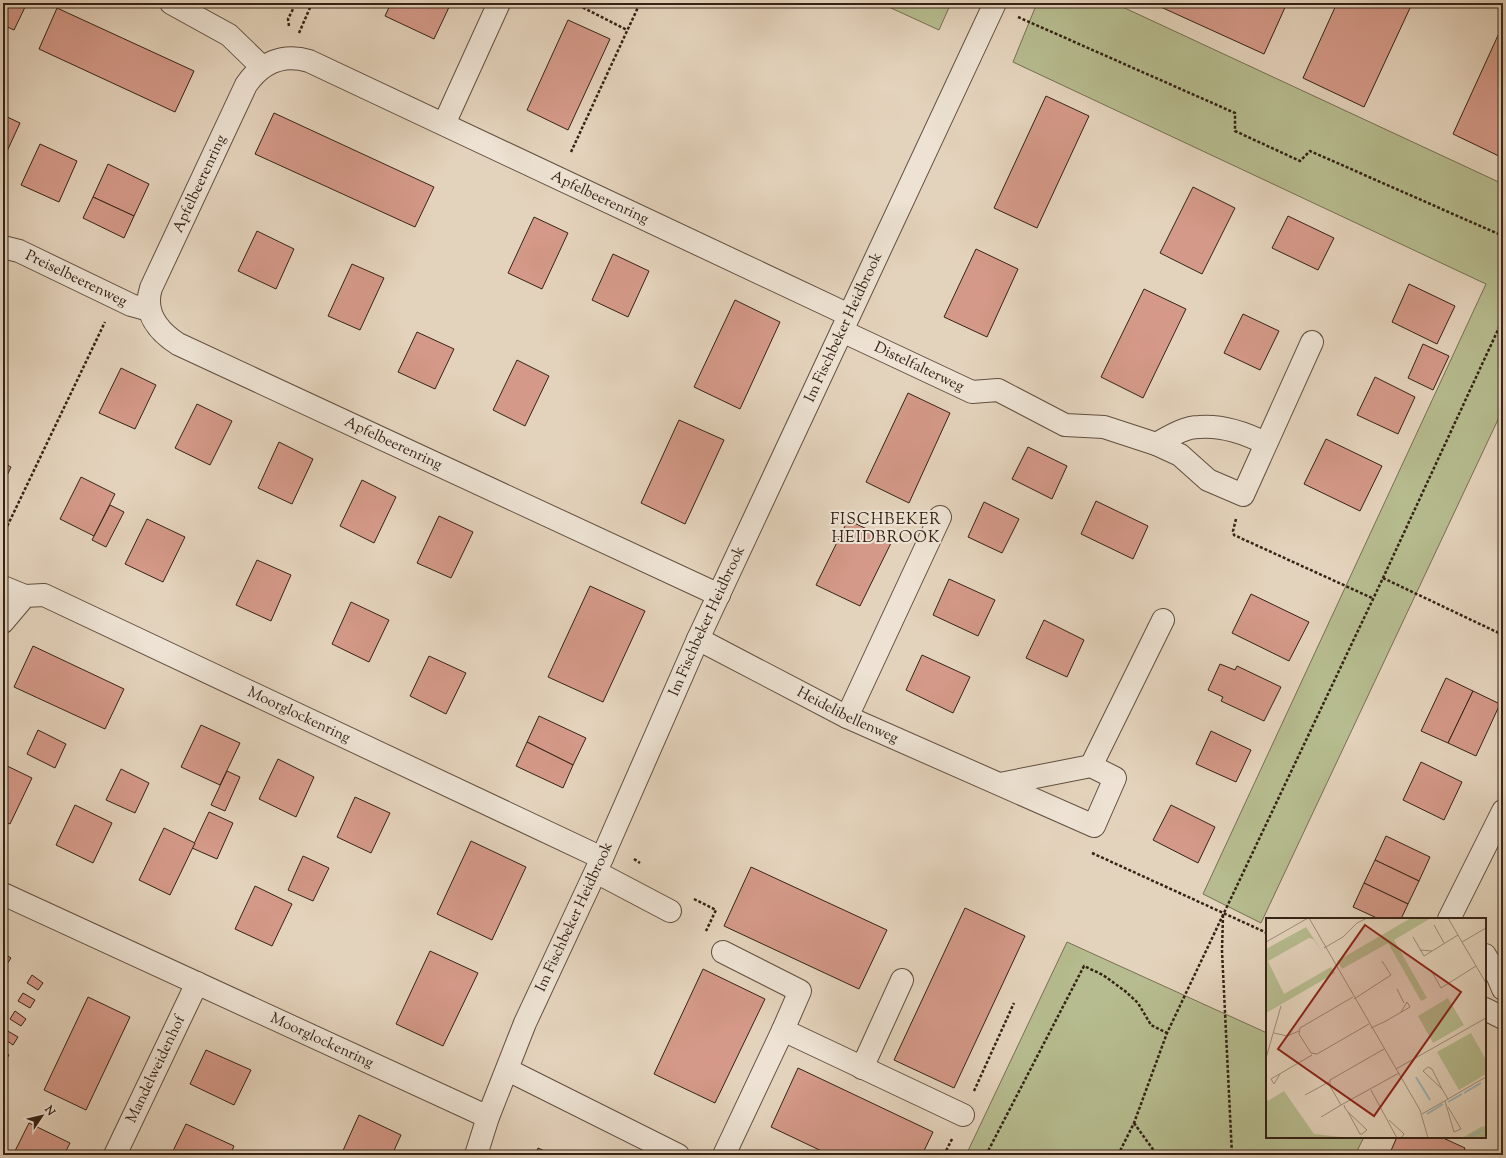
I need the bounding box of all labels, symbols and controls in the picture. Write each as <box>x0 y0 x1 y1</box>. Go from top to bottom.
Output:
street label: Apfelbeerenring <box>168 131 232 236</box>
street label: Apfelbeerenring <box>547 166 652 230</box>
street label: Preiselbeerenweg <box>22 245 131 312</box>
street label: Im Fischbeker Heidbrook <box>800 249 888 406</box>
street label: Distelfalterweg <box>870 337 967 397</box>
street label: Apfelbeerenring <box>341 412 445 476</box>
district label: FISCHBEKER HEIDBROOK <box>830 509 942 550</box>
street label: Im Fischbeker Heidbrook <box>664 543 750 700</box>
street label: Moorglockenring <box>244 682 354 748</box>
street label: Heidelibellenweg <box>793 682 902 749</box>
street label: Im Fischbeker Heidbrook <box>531 839 618 995</box>
inset map <box>1266 918 1486 1138</box>
street label: Moorglockenring <box>267 1008 377 1073</box>
street label: Mandelweidenhof <box>121 1011 191 1127</box>
north arrow <box>22 1096 62 1136</box>
text: N <box>40 1102 59 1119</box>

